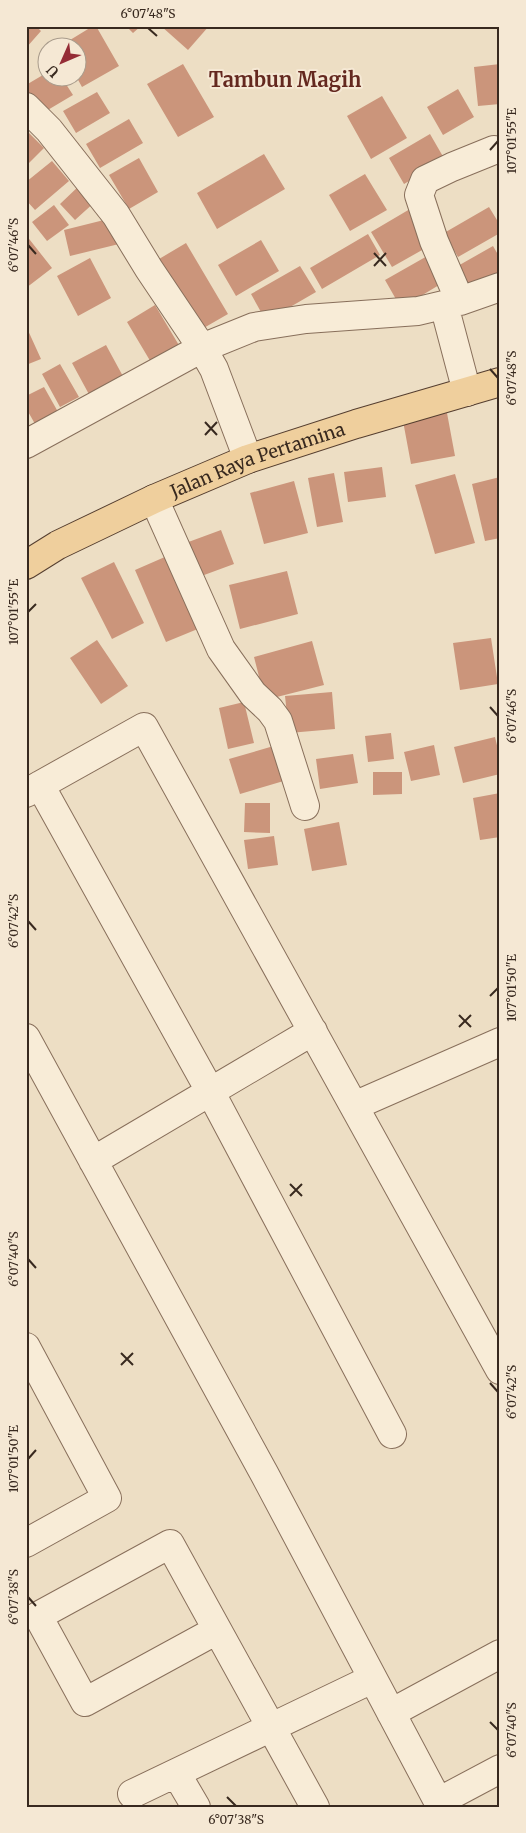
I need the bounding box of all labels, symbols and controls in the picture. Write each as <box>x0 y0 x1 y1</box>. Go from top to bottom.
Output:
text: 6°07'48"S <box>121 6 176 21</box>
north arrow <box>38 38 88 88</box>
text: U <box>42 61 63 81</box>
district label: Tambun Magih <box>209 67 362 92</box>
text: 107°01'55"E <box>504 108 519 174</box>
text: 6°07'46"S <box>6 218 21 272</box>
text: 6°07'48"S <box>504 351 519 406</box>
street label: Jalan Raya Pertamina <box>166 417 348 503</box>
text: 107°01'55"E <box>6 579 21 645</box>
text: 6°07'46"S <box>504 689 519 743</box>
text: 6°07'42"S <box>6 894 21 948</box>
text: 107°01'50"E <box>504 954 519 1022</box>
text: 6°07'40"S <box>6 1231 21 1287</box>
text: 6°07'42"S <box>504 1365 519 1419</box>
text: 107°01'50"E <box>6 1425 21 1493</box>
text: 6°07'38"S <box>6 1569 21 1625</box>
text: 6°07'40"S <box>504 1702 519 1758</box>
text: 6°07'38"S <box>208 1812 264 1827</box>

